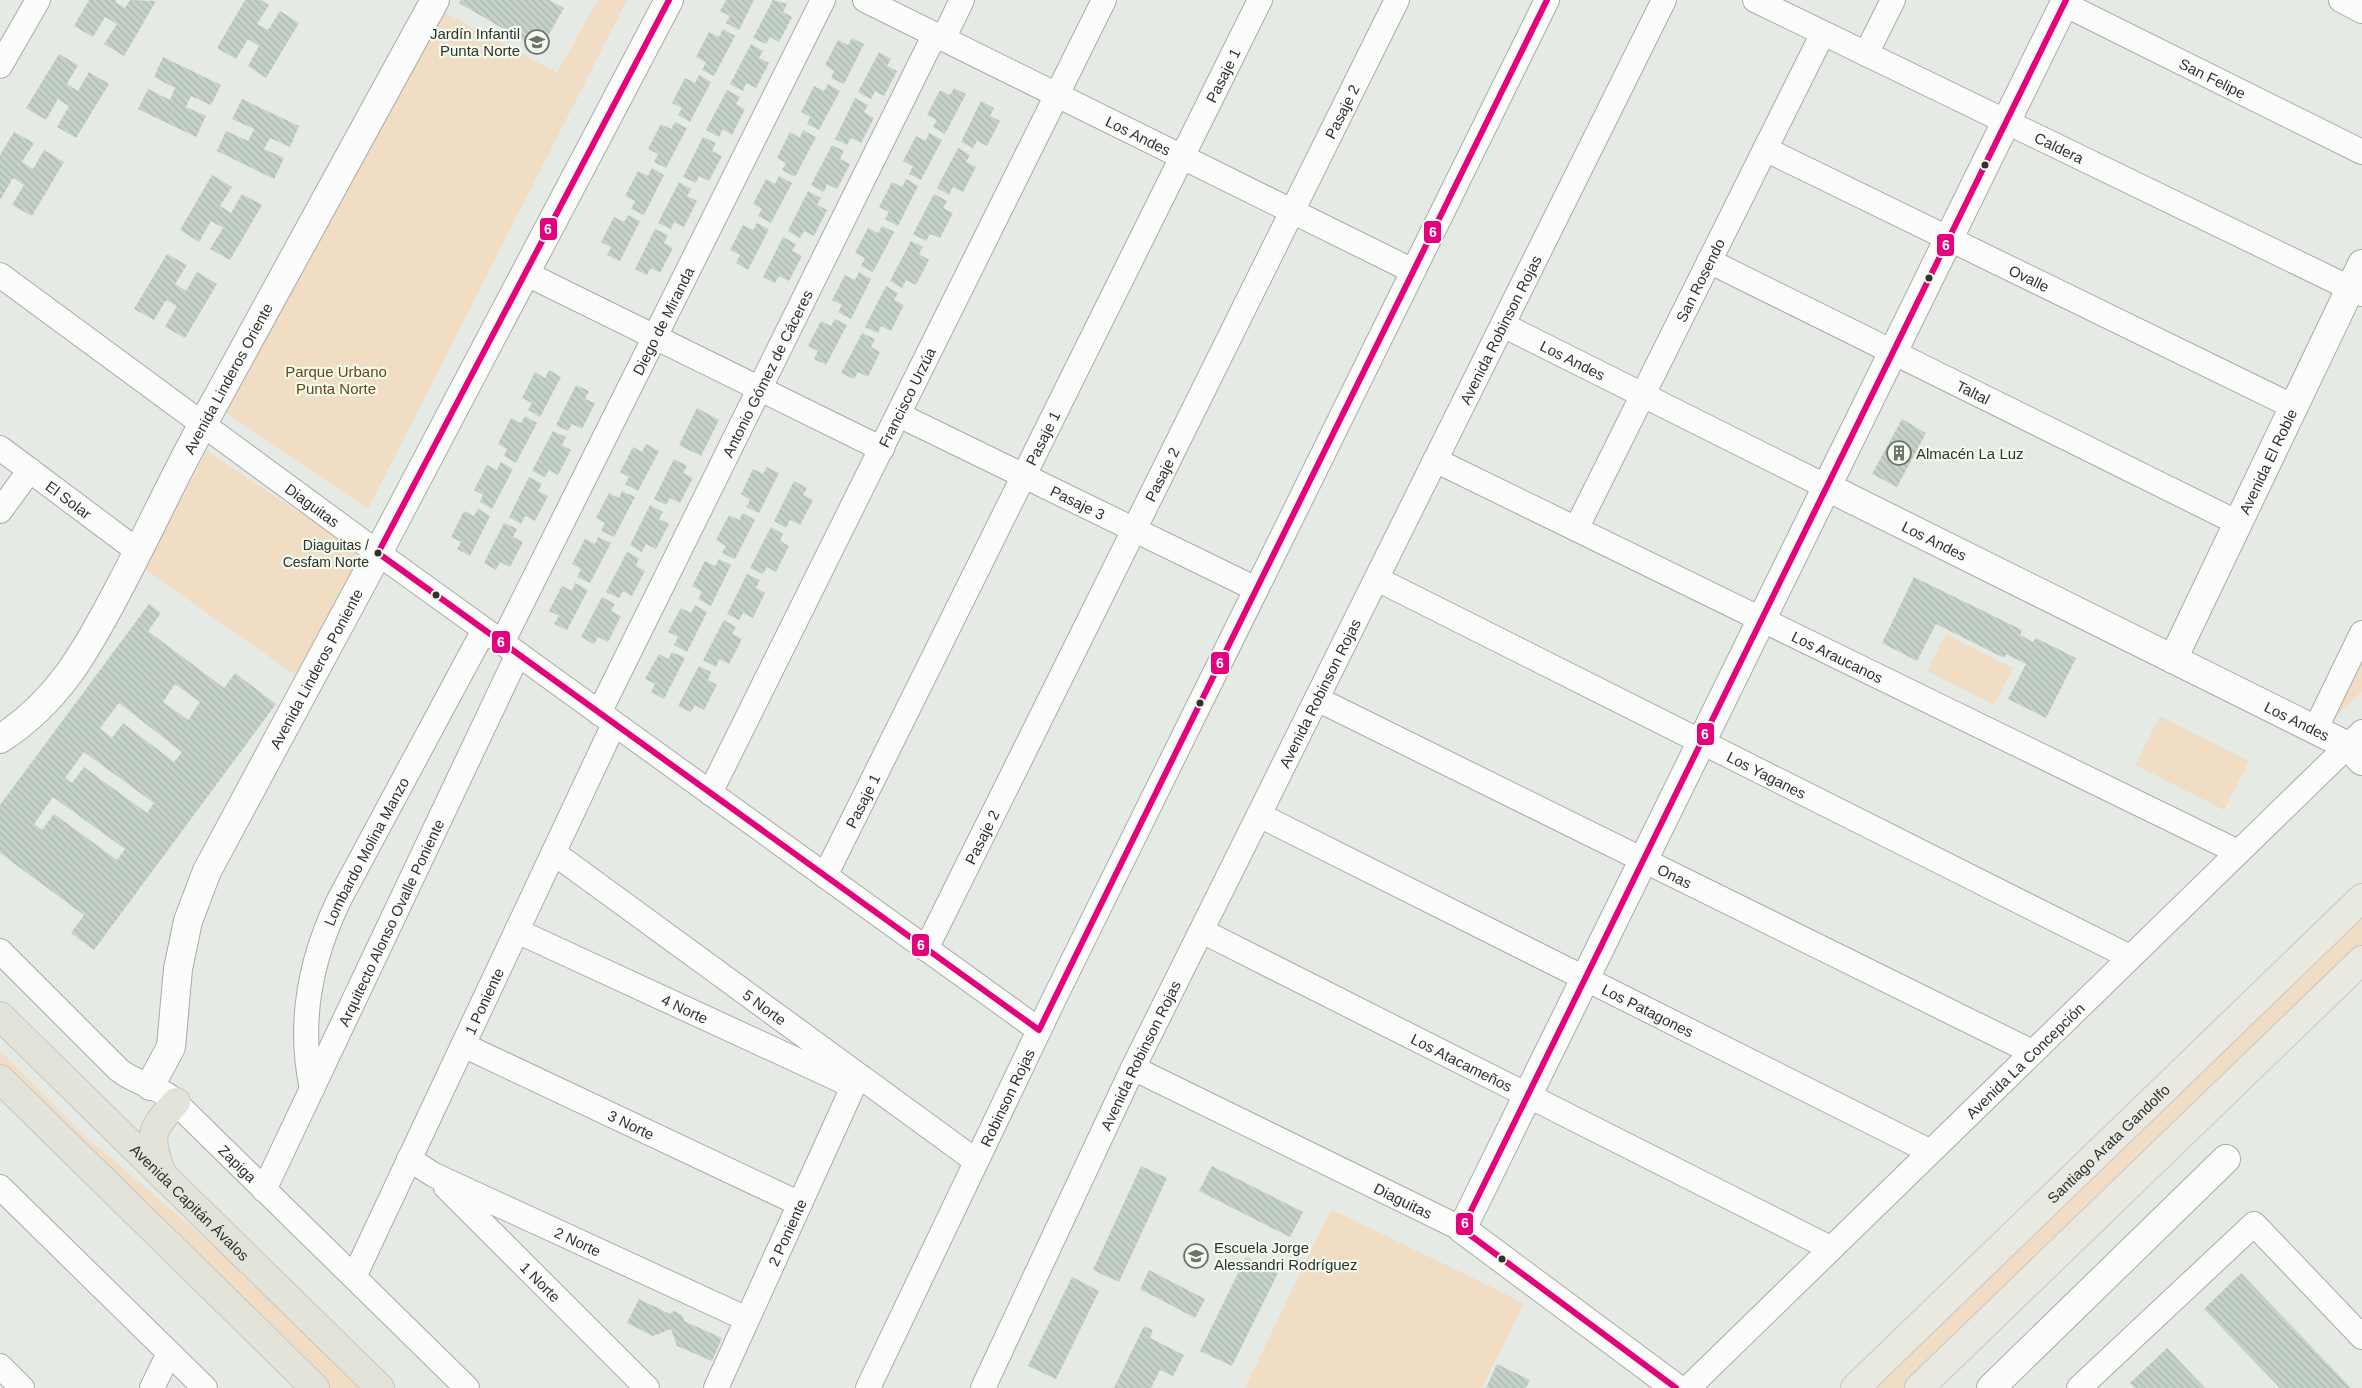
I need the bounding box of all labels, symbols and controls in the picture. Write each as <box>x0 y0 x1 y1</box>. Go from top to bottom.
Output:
place label: Jardín Infantil Punta Norte <box>430 25 520 59</box>
school or university icon: Jardín Infantil Punta Norte <box>524 29 550 55</box>
street label: Pasaje 1 <box>1202 45 1243 105</box>
street label: San Felipe <box>2177 54 2249 101</box>
street label: Pasaje 2 <box>1321 82 1362 141</box>
street label: Los Andes <box>1103 112 1174 158</box>
street label: Caldera <box>2032 128 2087 167</box>
unlabelled marker <box>1980 160 1990 170</box>
line badge: 6 <box>539 217 558 241</box>
line badge: 6 <box>1423 220 1442 244</box>
text: 6 <box>544 221 552 237</box>
text: 6 <box>1429 224 1437 240</box>
line badge: 6 <box>1936 233 1955 257</box>
street label: San Rosendo <box>1672 236 1728 325</box>
text: 6 <box>1942 237 1950 253</box>
street label: Avenida Robinson Rojas <box>1456 252 1544 407</box>
street label: Ovalle <box>2006 261 2052 295</box>
street label: Diego de Miranda <box>629 264 697 378</box>
unlabelled marker <box>1924 273 1934 283</box>
street label: Antonio Gómez de Cáceres <box>719 287 816 460</box>
street label: Avenida Linderos Oriente <box>180 300 276 457</box>
street label: Los Andes <box>1538 337 1608 383</box>
street label: Francisco Urzúa <box>875 344 939 450</box>
park label: Parque Urbano Punta Norte <box>285 363 387 397</box>
street label: Taltal <box>1954 377 1993 407</box>
street label: Avenida El Roble <box>2235 406 2300 517</box>
street label: Pasaje 1 <box>1022 408 1063 468</box>
building icon: Almacén La Luz <box>1886 440 1912 466</box>
street label: Pasaje 2 <box>1141 444 1182 504</box>
place label: Almacén La Luz <box>1916 445 2024 462</box>
street label: El Solar <box>43 477 95 522</box>
street label: Diaguitas <box>282 479 343 530</box>
street label: Pasaje 3 <box>1048 482 1108 523</box>
street label: Los Andes <box>1899 517 1970 564</box>
place label: Diaguitas / Cesfam Norte <box>283 537 369 570</box>
marker: Diaguitas / Cesfam Norte <box>373 548 383 558</box>
street label: Avenida Linderos Poniente <box>266 586 366 751</box>
unlabelled marker <box>431 590 441 600</box>
street label: Avenida Robinson Rojas <box>1275 616 1363 770</box>
street label: Los Araucanos <box>1789 627 1886 686</box>
line badge: 6 <box>491 630 511 654</box>
text: 6 <box>497 634 505 650</box>
line badge: 6 <box>1210 651 1230 675</box>
text: 6 <box>1216 655 1224 671</box>
street label: Los Andes <box>2262 697 2332 744</box>
unlabelled marker <box>1195 698 1205 708</box>
line badge: 6 <box>1696 722 1715 746</box>
text: 6 <box>1701 726 1709 742</box>
street label: Los Yaganes <box>1724 748 1809 802</box>
street label: Pasaje 1 <box>842 771 883 831</box>
street label: Lombardo Molina Manzo <box>320 774 412 928</box>
street label: Pasaje 2 <box>961 807 1002 867</box>
street label: Arquitecto Alonso Ovalle Poniente <box>334 816 447 1029</box>
street label: Onas <box>1655 860 1695 891</box>
line badge: 6 <box>911 933 930 957</box>
text: 6 <box>917 937 925 953</box>
street label: 1 Poniente <box>461 965 507 1037</box>
street label: Avenida Robinson Rojas <box>1097 978 1184 1133</box>
street label: Los Patagones <box>1599 980 1696 1040</box>
street label: 5 Norte <box>740 985 790 1028</box>
street label: 4 Norte <box>659 990 711 1027</box>
street label: Avenida La Concepción <box>1962 999 2087 1121</box>
street label: Los Atacameños <box>1408 1030 1515 1095</box>
street label: Robinson Rojas <box>976 1046 1037 1149</box>
street label: Santiago Arata Gandolfo <box>2043 1080 2173 1206</box>
street label: 3 Norte <box>605 1106 657 1143</box>
street label: Avenida Capitán Ávalos <box>127 1140 253 1264</box>
street label: Zapiga <box>215 1141 261 1186</box>
street label: Diaguitas <box>1372 1179 1435 1222</box>
street label: 2 Poniente <box>764 1196 809 1269</box>
line badge: 6 <box>1455 1212 1474 1236</box>
text: 6 <box>1461 1215 1469 1231</box>
street label: 2 Norte <box>552 1223 604 1259</box>
place label: Escuela Jorge Alessandri Rodríguez <box>1214 1239 1357 1273</box>
school or university icon: Escuela Jorge Alessandri Rodríguez <box>1183 1243 1209 1269</box>
unlabelled marker <box>1497 1254 1507 1264</box>
street label: 1 Norte <box>517 1258 564 1305</box>

